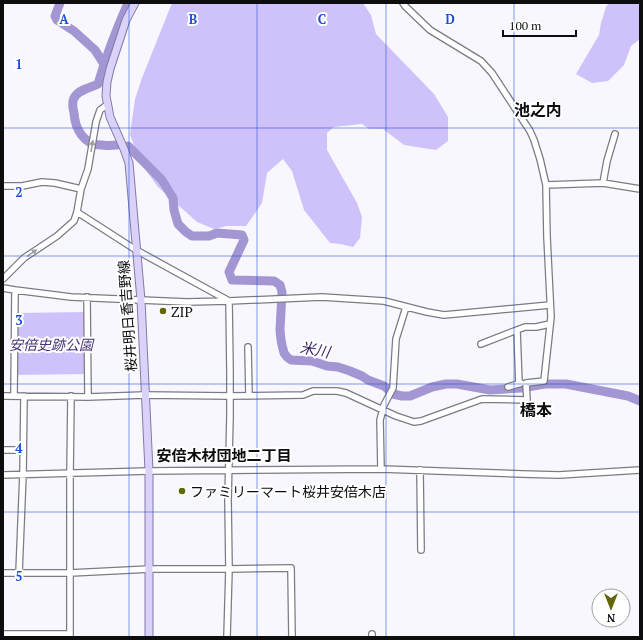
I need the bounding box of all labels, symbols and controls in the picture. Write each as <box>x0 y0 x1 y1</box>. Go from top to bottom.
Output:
text: A <box>59 10 69 28</box>
text: B <box>189 10 197 28</box>
text: C <box>318 10 326 28</box>
text: D <box>445 10 455 28</box>
scale bar <box>503 12 576 38</box>
text: 100 m <box>509 18 542 33</box>
text: 1 <box>15 55 23 73</box>
district label: 池之内 <box>514 99 562 121</box>
one-way arrow <box>89 140 95 152</box>
text: 2 <box>15 183 23 201</box>
one-way arrow <box>27 249 37 257</box>
street label: 桜井明日香吉野線 <box>114 259 140 373</box>
place label: ZIP <box>171 302 193 321</box>
marker: ZIP <box>158 306 168 316</box>
text: 3 <box>15 311 23 329</box>
park label: 安倍史跡公園 <box>9 335 95 354</box>
water label: 米川 <box>298 337 333 362</box>
district label: 橋本 <box>520 399 552 421</box>
text: 4 <box>15 439 23 457</box>
district label: 安倍木材団地二丁目 <box>156 445 292 465</box>
place label: ファミリーマート桜井安倍木店 <box>190 482 386 501</box>
marker: ファミリーマート桜井安倍木店 <box>177 486 187 496</box>
text: 5 <box>15 567 23 585</box>
north arrow <box>591 588 631 628</box>
text: N <box>606 611 615 625</box>

